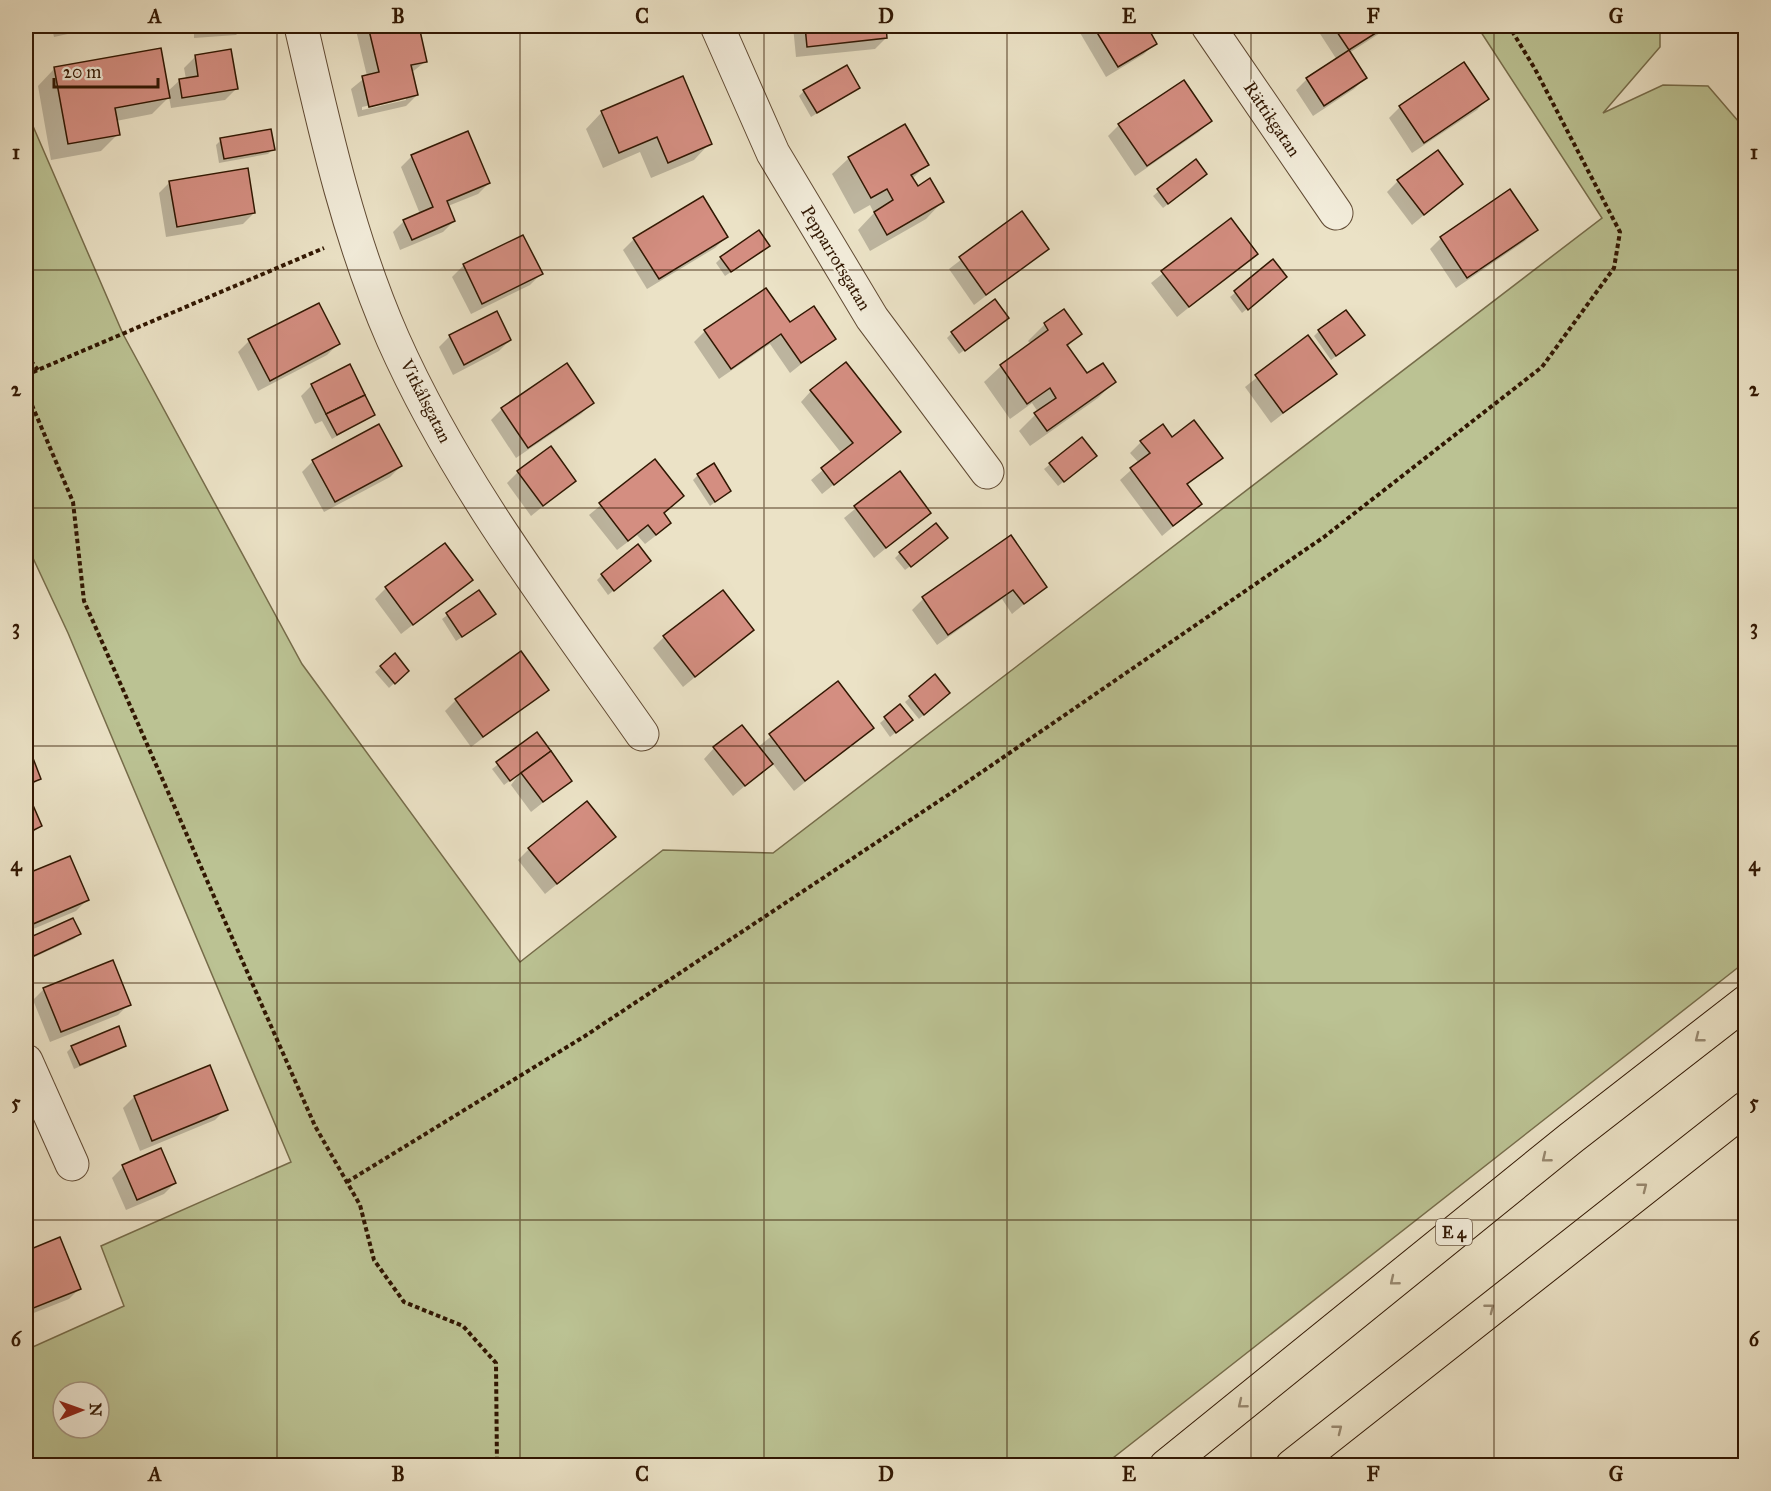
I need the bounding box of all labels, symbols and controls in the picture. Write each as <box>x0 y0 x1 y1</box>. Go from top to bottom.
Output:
text: A <box>146 4 162 28</box>
text: B <box>391 4 405 28</box>
text: C <box>635 4 649 28</box>
text: D <box>878 4 894 28</box>
text: E <box>1122 4 1137 28</box>
text: F <box>1366 4 1380 28</box>
text: G <box>1609 4 1624 28</box>
scale bar <box>54 51 158 89</box>
text: 20 m <box>63 61 101 83</box>
street label: Rättikgatan <box>1238 77 1305 162</box>
text: 1 <box>12 140 20 164</box>
text: 1 <box>1750 140 1758 164</box>
street label: Pepparrotsgatan <box>795 202 876 315</box>
street label: Vitkålsgatan <box>394 355 457 447</box>
text: 2 <box>11 377 22 401</box>
text: 2 <box>1749 377 1760 401</box>
text: 3 <box>12 615 20 640</box>
text: 3 <box>1750 615 1758 640</box>
text: 4 <box>10 852 22 877</box>
text: 4 <box>1748 852 1760 877</box>
one-way arrow <box>1695 1031 1706 1042</box>
text: 5 <box>11 1090 21 1114</box>
text: 5 <box>1749 1090 1759 1114</box>
one-way arrow <box>1541 1151 1552 1162</box>
one-way arrow <box>1636 1183 1647 1194</box>
road number: E 4 <box>1436 1219 1472 1245</box>
one-way arrow <box>1390 1274 1401 1285</box>
one-way arrow <box>1483 1304 1494 1315</box>
text: 6 <box>11 1327 23 1351</box>
text: 6 <box>1749 1327 1761 1351</box>
north arrow <box>51 1380 111 1440</box>
one-way arrow <box>1238 1396 1249 1407</box>
text: N <box>86 1403 105 1417</box>
one-way arrow <box>1331 1426 1342 1437</box>
text: A <box>146 1462 162 1486</box>
text: B <box>391 1462 405 1486</box>
text: C <box>635 1462 649 1486</box>
text: D <box>878 1462 894 1486</box>
text: E <box>1122 1462 1137 1486</box>
text: F <box>1366 1462 1380 1486</box>
text: G <box>1609 1462 1624 1486</box>

